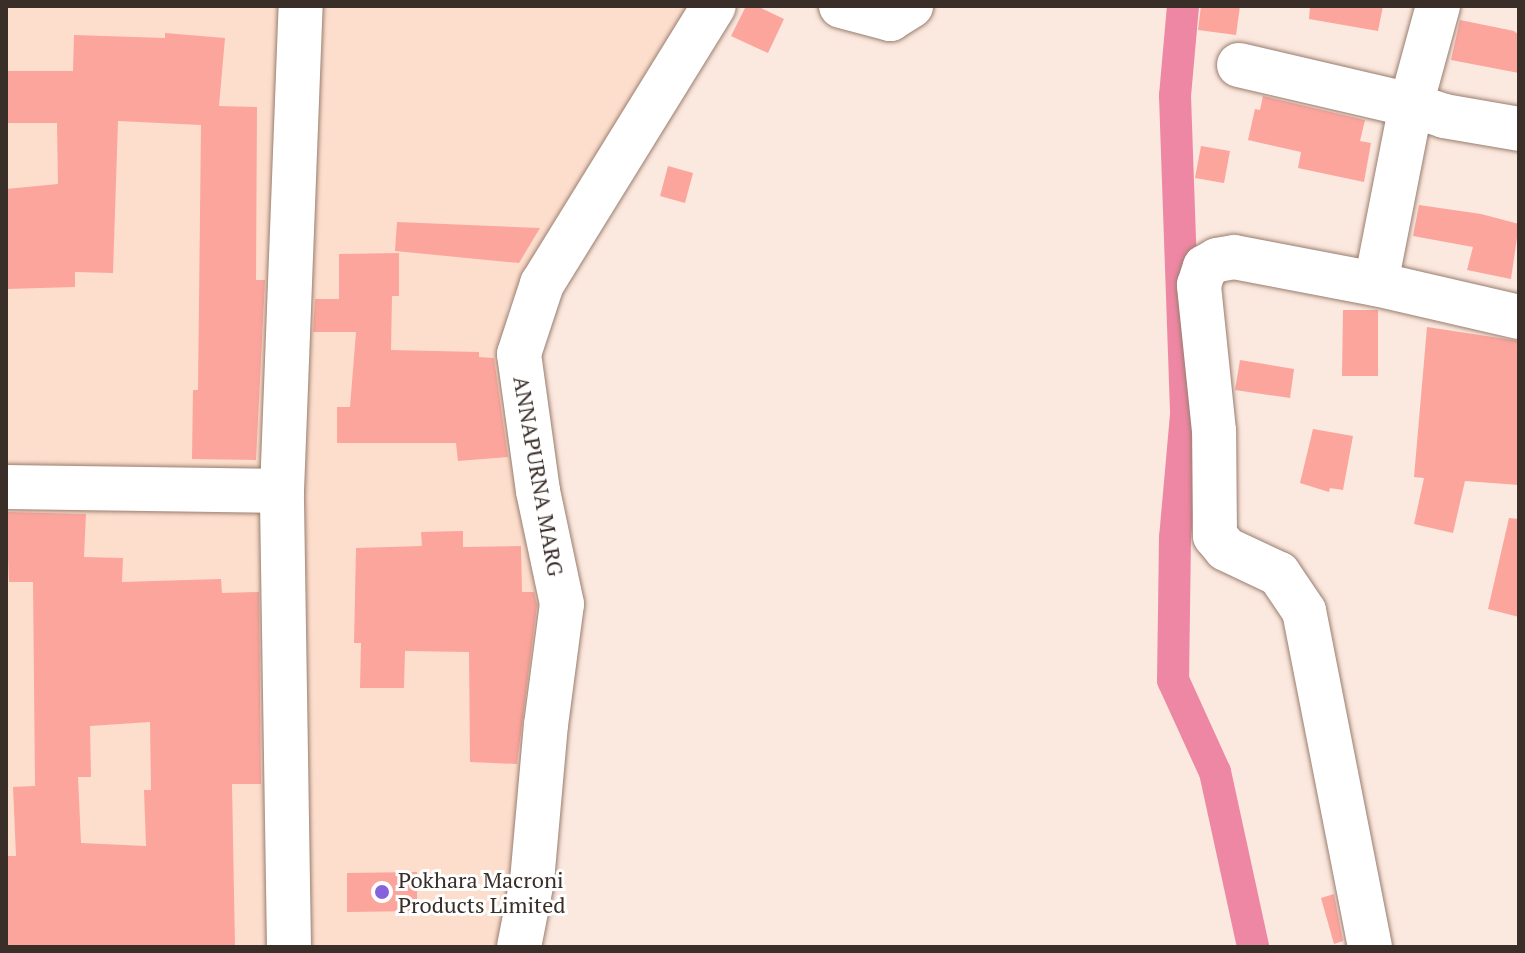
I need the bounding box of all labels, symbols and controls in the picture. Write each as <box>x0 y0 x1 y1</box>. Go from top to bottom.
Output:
street label: ANNAPURNA MARG <box>508 374 570 578</box>
place label: Pokhara Macroni Products Limited <box>398 866 566 918</box>
marker: Pokhara Macroni Products Limited <box>373 883 391 901</box>

